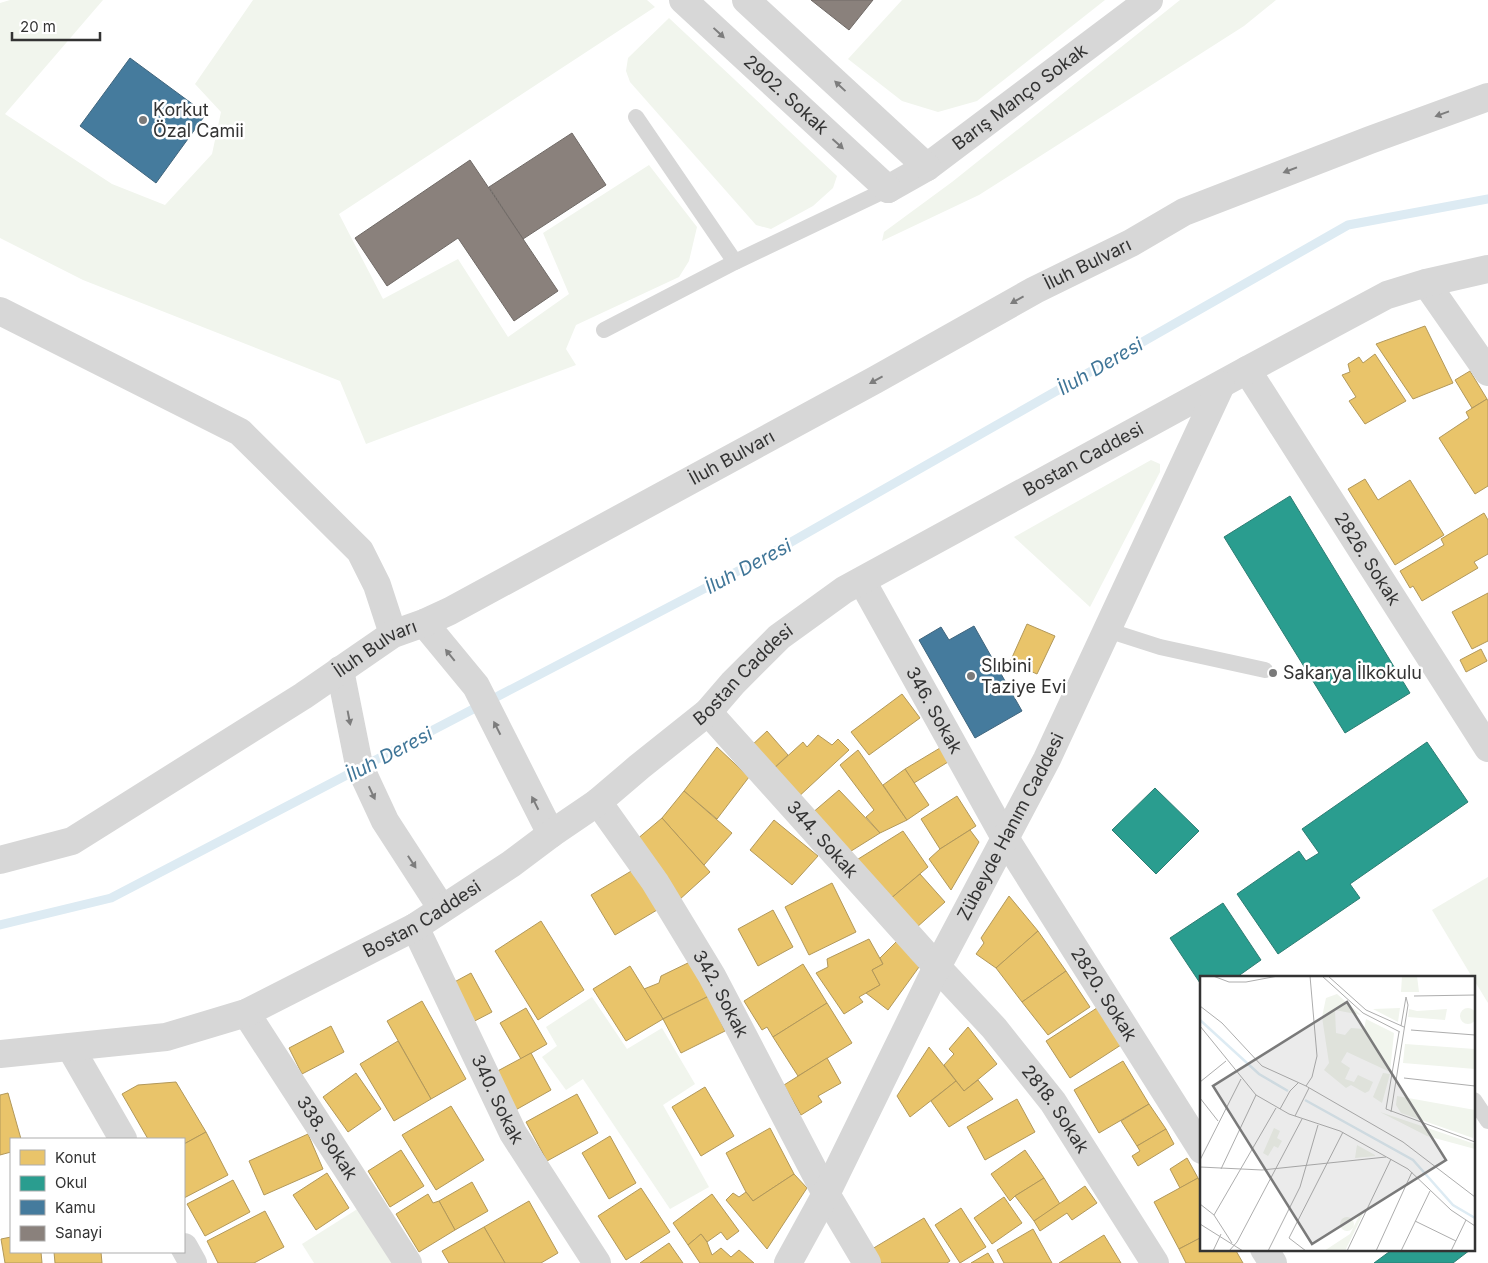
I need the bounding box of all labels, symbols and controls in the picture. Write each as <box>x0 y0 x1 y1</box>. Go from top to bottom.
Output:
scale bar <box>12 10 100 42</box>
text: 20 m <box>20 17 56 36</box>
one-way arrow <box>713 27 725 39</box>
street label: Barış Manço Sokak <box>948 39 1091 154</box>
street label: 2902. Sokak <box>740 51 833 139</box>
one-way arrow <box>834 80 846 92</box>
place label: Korkut Özal Camii <box>153 99 244 141</box>
one-way arrow <box>1434 110 1449 118</box>
marker: Korkut Özal Camii <box>137 114 149 126</box>
one-way arrow <box>832 138 844 150</box>
one-way arrow <box>1282 166 1297 174</box>
street label: İluh Bulvarı <box>1040 234 1134 294</box>
one-way arrow <box>1011 296 1024 305</box>
water label: İluh Deresi <box>1054 333 1147 400</box>
one-way arrow <box>869 375 882 384</box>
street label: Bostan Caddesi <box>1019 418 1147 500</box>
street label: İluh Bulvarı <box>685 426 778 489</box>
street label: 2826. Sokak <box>1330 508 1405 609</box>
water label: İluh Deresi <box>701 534 796 599</box>
street label: İluh Bulvarı <box>329 615 419 682</box>
street label: Bostan Caddesi <box>689 620 797 730</box>
one-way arrow <box>444 648 455 661</box>
place label: Slıbini Taziye Evi <box>981 655 1066 697</box>
place label: Sakarya İlkokulu <box>1283 661 1422 683</box>
street label: 346. Sokak <box>902 663 967 757</box>
marker: Sakarya İlkokulu <box>1267 667 1279 679</box>
marker: Slıbini Taziye Evi <box>965 670 977 682</box>
one-way arrow <box>345 710 353 725</box>
one-way arrow <box>493 721 501 736</box>
water label: İluh Deresi <box>342 722 437 787</box>
street label: Zübeyde Hanım Caddesi <box>953 729 1068 924</box>
one-way arrow <box>368 786 376 800</box>
one-way arrow <box>531 795 539 810</box>
street label: 344. Sokak <box>783 796 863 882</box>
one-way arrow <box>407 856 417 869</box>
street label: Bostan Caddesi <box>359 876 485 962</box>
street label: 2820. Sokak <box>1067 943 1142 1045</box>
street label: 342. Sokak <box>689 946 753 1041</box>
inset map <box>1200 976 1476 1250</box>
street label: 340. Sokak <box>467 1051 528 1148</box>
street label: 2818. Sokak <box>1018 1061 1094 1157</box>
street label: 338. Sokak <box>293 1092 362 1184</box>
legend <box>10 1138 185 1253</box>
text: Konut <box>55 1148 96 1167</box>
text: Okul <box>55 1173 87 1192</box>
text: Kamu <box>55 1198 96 1217</box>
text: Sanayi <box>55 1223 102 1242</box>

